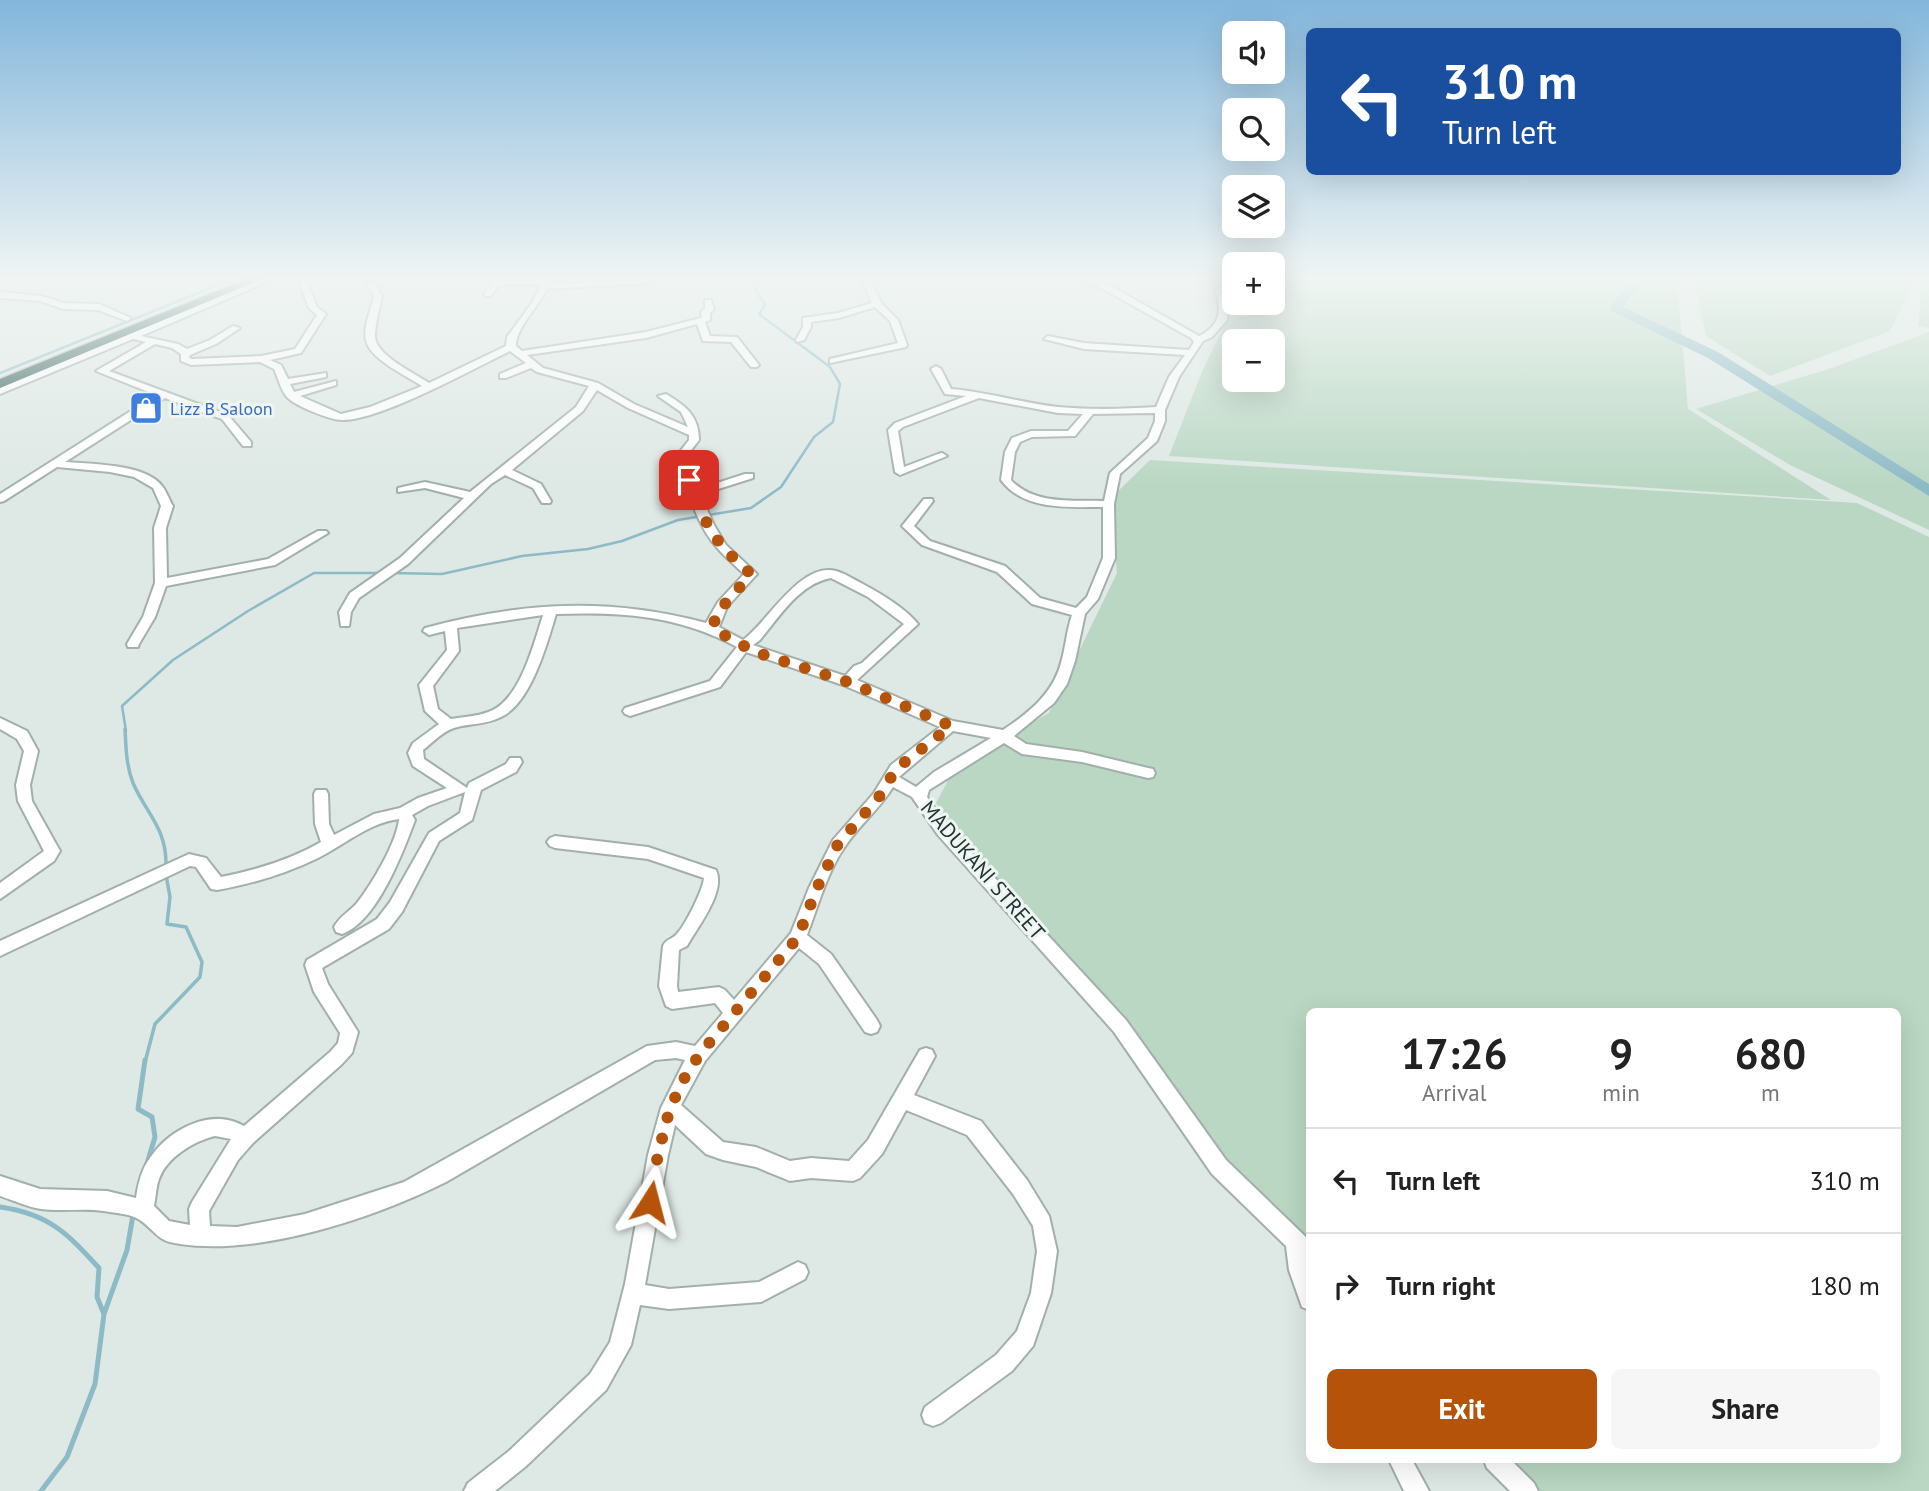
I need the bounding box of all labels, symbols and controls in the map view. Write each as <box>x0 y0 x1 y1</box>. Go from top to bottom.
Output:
map controls <box>1222 21 1285 392</box>
button: sound <box>1222 21 1285 84</box>
text: 310 m <box>1442 49 1577 113</box>
icon: left <box>1327 56 1418 147</box>
button: search <box>1222 98 1285 161</box>
text: Turn left <box>1442 111 1557 153</box>
button: layers <box>1222 175 1285 238</box>
button: + <box>1222 252 1285 315</box>
button: − <box>1222 329 1285 392</box>
shop icon: Lizz B Saloon <box>127 389 165 427</box>
place label: Lizz B Saloon <box>170 397 273 420</box>
pin <box>659 450 719 510</box>
icon: arrive <box>670 461 708 499</box>
street label: MADUKANI STREET <box>915 795 1051 946</box>
text: 17:26 <box>1401 1026 1507 1081</box>
text: 9 <box>1609 1026 1633 1081</box>
text: 680 <box>1735 1026 1806 1081</box>
text: Arrival <box>1422 1078 1486 1107</box>
text: min <box>1602 1078 1640 1107</box>
text: m <box>1761 1078 1780 1107</box>
icon: left <box>1327 1162 1365 1200</box>
text: Turn left <box>1386 1164 1480 1197</box>
text: 310 m <box>1809 1164 1880 1197</box>
position arrow <box>613 1165 687 1239</box>
icon: right <box>1327 1267 1365 1305</box>
text: Turn right <box>1386 1269 1495 1302</box>
text: 180 m <box>1809 1269 1880 1302</box>
button: Exit <box>1327 1369 1597 1449</box>
button: Share <box>1611 1369 1880 1449</box>

